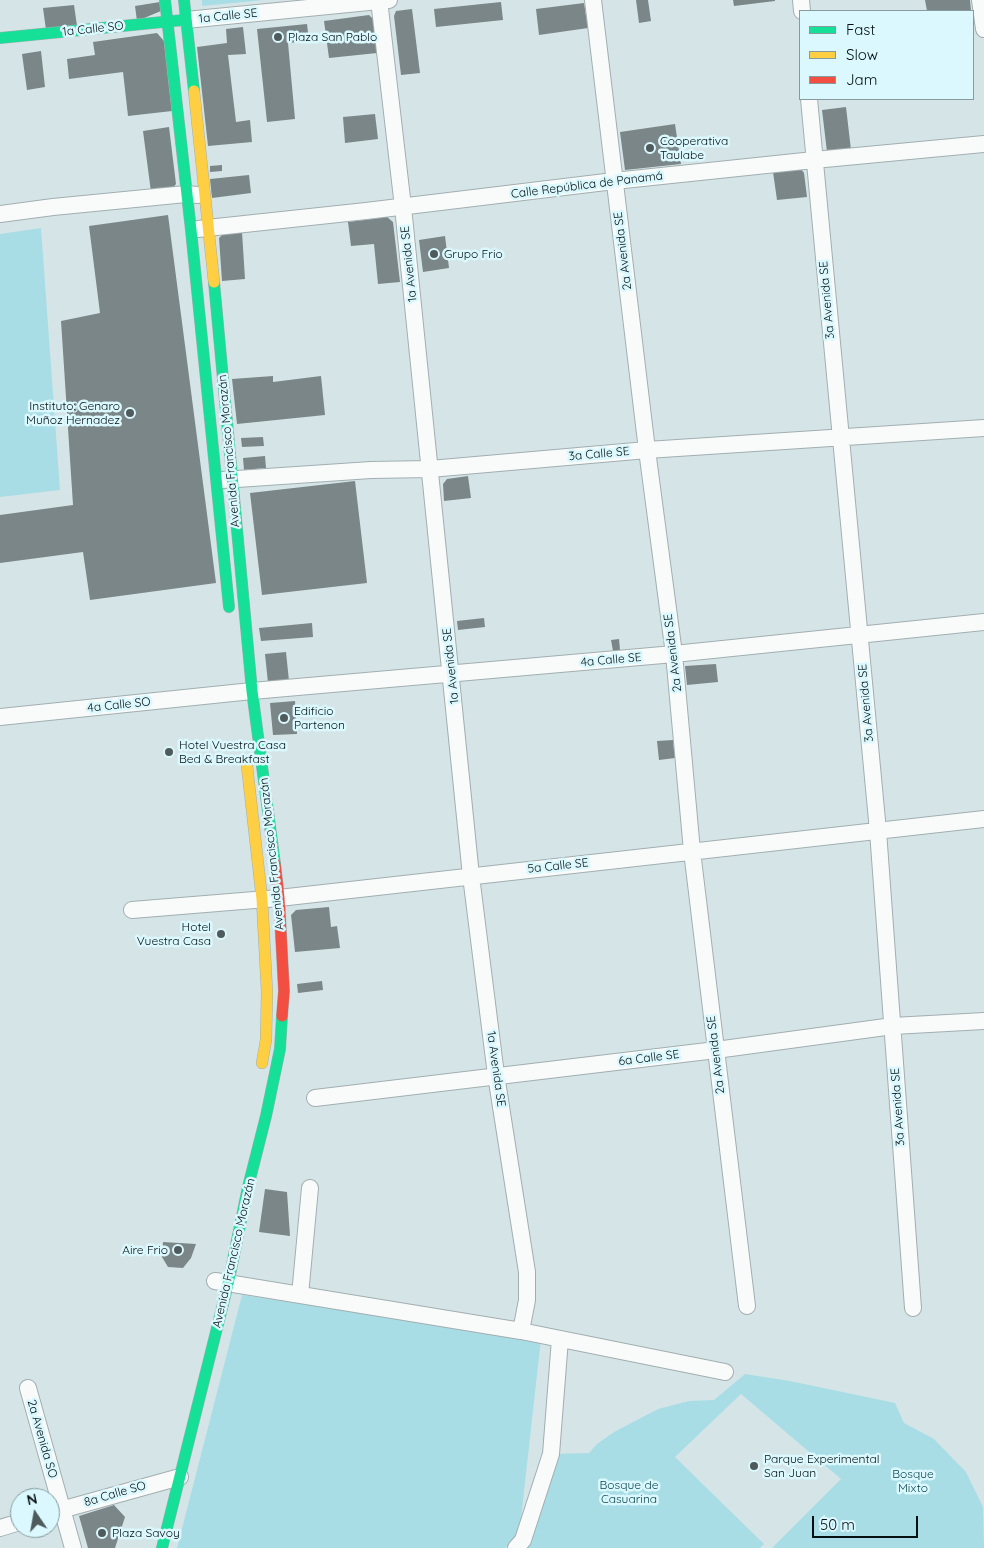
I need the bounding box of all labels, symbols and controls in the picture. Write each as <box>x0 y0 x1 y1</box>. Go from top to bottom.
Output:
street label: 1a Calle SE <box>198 6 258 26</box>
legend <box>799 10 974 100</box>
street label: 1a Calle SO <box>62 19 124 39</box>
text: Fast <box>846 20 875 39</box>
place label: Plaza San Pablo <box>288 30 377 44</box>
marker: Plaza San Pablo <box>272 31 284 43</box>
text: Slow <box>846 45 878 64</box>
text: Jam <box>846 70 877 89</box>
place label: Cooperativa Taulabe <box>660 134 728 162</box>
marker: Cooperativa Taulabe <box>644 142 656 154</box>
street label: Calle República de Panamá <box>510 169 664 201</box>
street label: 2a Avenida SE <box>611 211 635 291</box>
street label: 1a Avenida SE <box>398 225 420 303</box>
place label: Grupo Frio <box>444 247 503 261</box>
marker: Grupo Frio <box>428 248 440 260</box>
street label: 3a Avenida SE <box>816 260 838 340</box>
street label: Avenida Francisco Morazán <box>215 374 243 528</box>
place label: Instituto: Genaro Muñoz Hernadez <box>26 399 120 427</box>
marker: Instituto: Genaro Muñoz Hernadez <box>124 407 136 419</box>
street label: 3a Calle SE <box>568 444 630 464</box>
street label: 2a Avenida SE <box>661 613 685 693</box>
street label: 1a Avenida SE <box>440 627 462 705</box>
street label: 4a Calle SE <box>580 650 642 670</box>
street label: 3a Avenida SE <box>855 663 877 743</box>
street label: 4a Calle SO <box>87 695 151 715</box>
place label: Edificio Partenon <box>294 704 345 732</box>
marker: Edificio Partenon <box>278 712 290 724</box>
place label: Hotel Vuestra Casa Bed & Breakfast <box>179 738 286 766</box>
marker: Hotel Vuestra Casa Bed & Breakfast <box>163 746 175 758</box>
street label: Avenida Francisco Morazán <box>257 777 287 931</box>
street label: 5a Calle SE <box>527 856 589 876</box>
place label: Hotel Vuestra Casa <box>137 920 211 948</box>
marker: Hotel Vuestra Casa <box>215 928 227 940</box>
street label: 2a Avenida SE <box>704 1015 728 1095</box>
street label: 1a Avenida SE <box>484 1030 508 1108</box>
street label: 6a Calle SE <box>618 1047 680 1069</box>
street label: 3a Avenida SE <box>888 1067 908 1147</box>
street label: Avenida Francisco Morazán <box>210 1177 258 1329</box>
place label: Aire Frio <box>122 1243 168 1257</box>
marker: Aire Frio <box>172 1244 184 1256</box>
street label: 2a Avenida SO <box>24 1398 60 1480</box>
place label: Parque Experimental San Juan <box>764 1452 879 1480</box>
marker: Parque Experimental San Juan <box>748 1460 760 1472</box>
park label: Bosque Mixto <box>892 1467 934 1495</box>
street label: 8a Calle SO <box>82 1478 148 1510</box>
park label: Bosque de Casuarina <box>600 1478 658 1506</box>
north arrow <box>10 1488 60 1538</box>
text: N <box>25 1489 39 1509</box>
scale bar <box>814 1506 920 1538</box>
text: 50 m <box>820 1515 855 1534</box>
place label: Plaza Savoy <box>112 1526 180 1540</box>
marker: Plaza Savoy <box>96 1527 108 1539</box>

